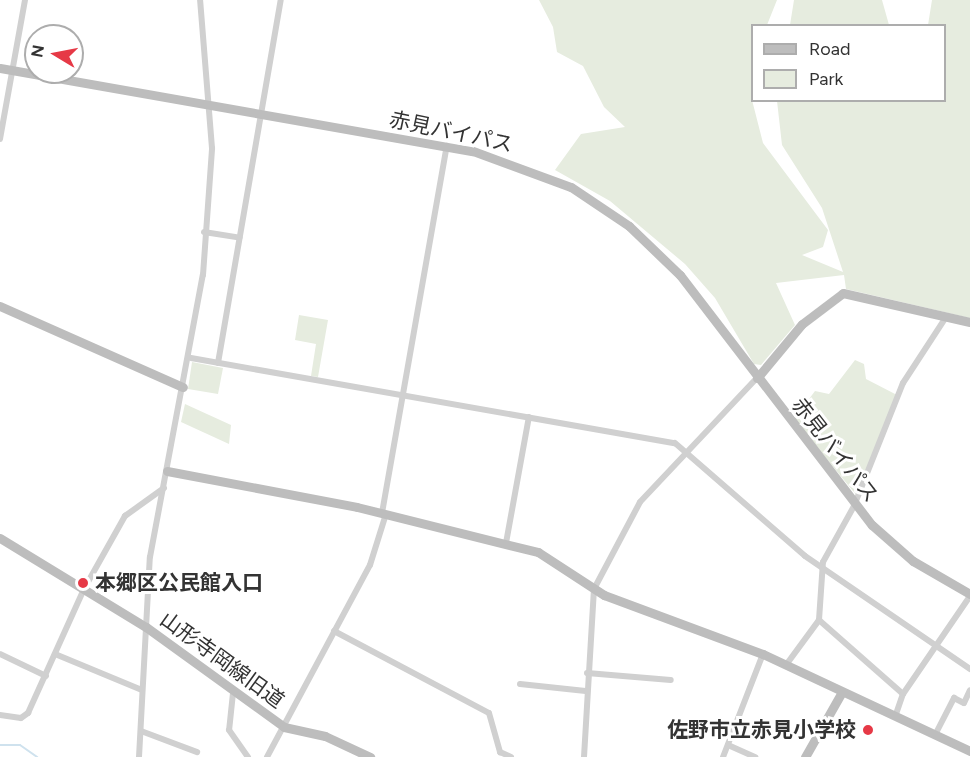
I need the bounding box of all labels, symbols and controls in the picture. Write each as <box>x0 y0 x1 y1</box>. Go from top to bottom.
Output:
north arrow <box>24 24 84 84</box>
legend <box>751 24 946 102</box>
text: Road <box>809 38 850 60</box>
text: N <box>27 43 48 59</box>
text: Park <box>809 68 843 90</box>
street label: 赤見バイパス <box>387 107 515 157</box>
street label: 赤見バイパス <box>786 393 884 507</box>
place label: 本郷区公民館入口 <box>95 570 263 596</box>
marker: 本郷区公民館入口 <box>76 576 90 590</box>
street label: 山形寺岡線旧道 <box>155 607 289 713</box>
place label: 佐野市立赤見小学校 <box>667 717 856 743</box>
marker: 佐野市立赤見小学校 <box>861 723 875 737</box>

